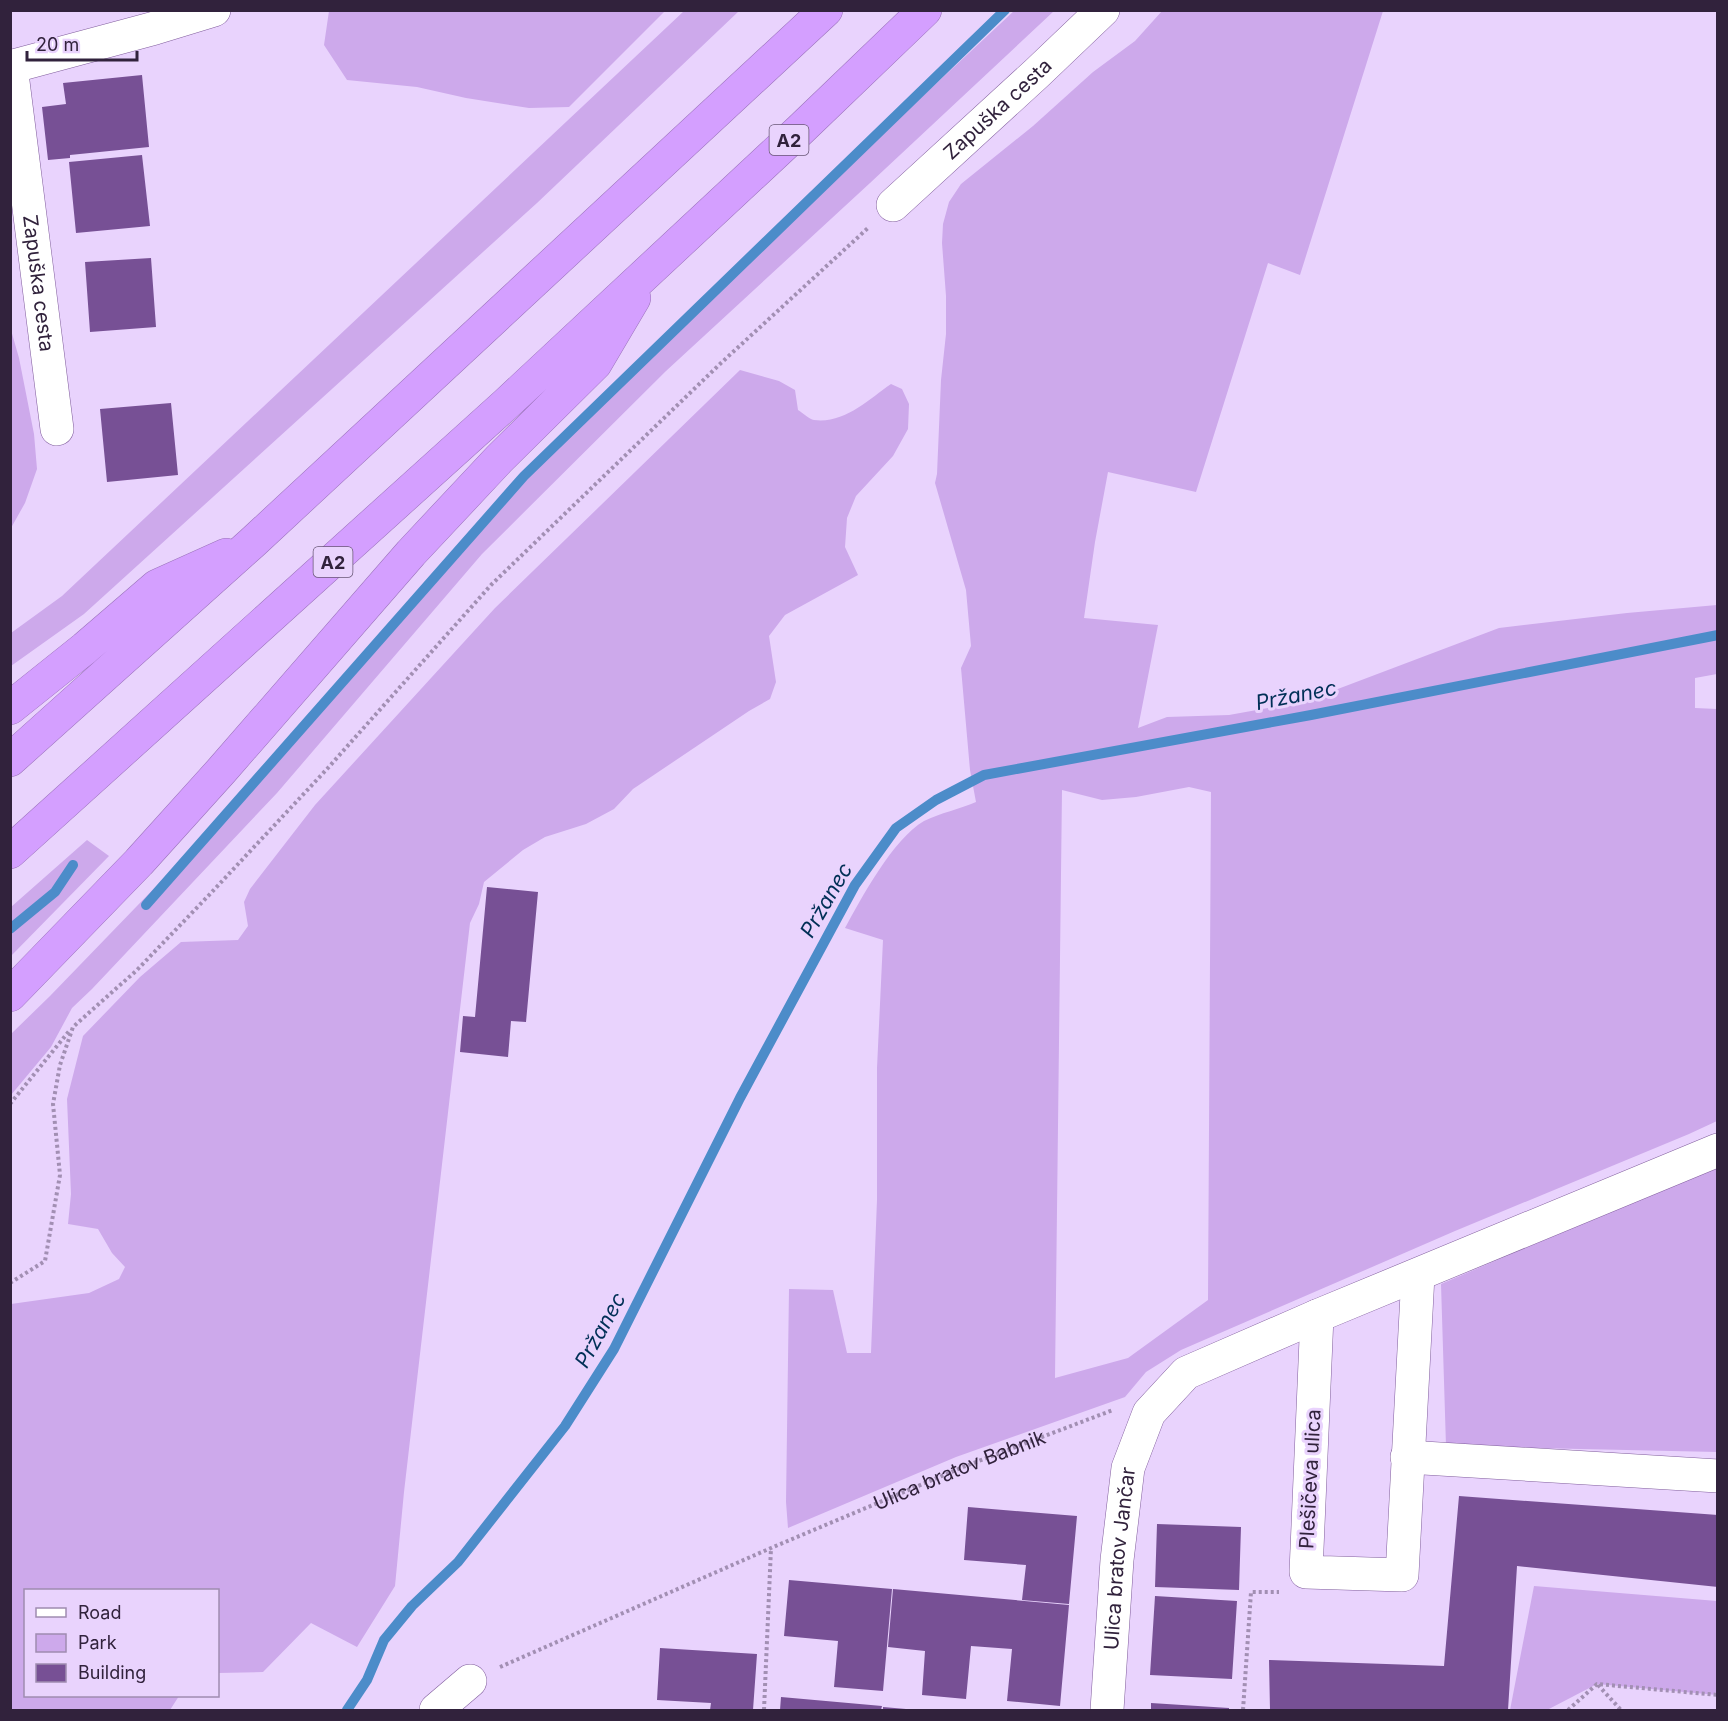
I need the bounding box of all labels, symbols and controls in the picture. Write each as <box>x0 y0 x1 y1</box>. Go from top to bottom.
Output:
scale bar <box>27 24 136 62</box>
text: 20 m <box>36 34 79 55</box>
street label: Zapuška cesta <box>939 54 1057 164</box>
road number: A2 <box>770 125 808 155</box>
street label: Zapuška cesta <box>18 213 59 353</box>
road number: A2 <box>314 547 352 577</box>
water label: Pržanec <box>1253 675 1339 715</box>
water label: Pržanec <box>795 858 857 942</box>
water label: Pržanec <box>569 1288 631 1372</box>
street label: Plešičeva ulica <box>1294 1409 1326 1549</box>
street label: Ulica bratov Babnik <box>870 1425 1049 1515</box>
street label: Ulica bratov Jančar <box>1099 1465 1140 1651</box>
legend <box>24 1589 219 1697</box>
text: Road <box>78 1602 121 1623</box>
text: Park <box>78 1632 117 1653</box>
text: Building <box>78 1662 146 1683</box>

